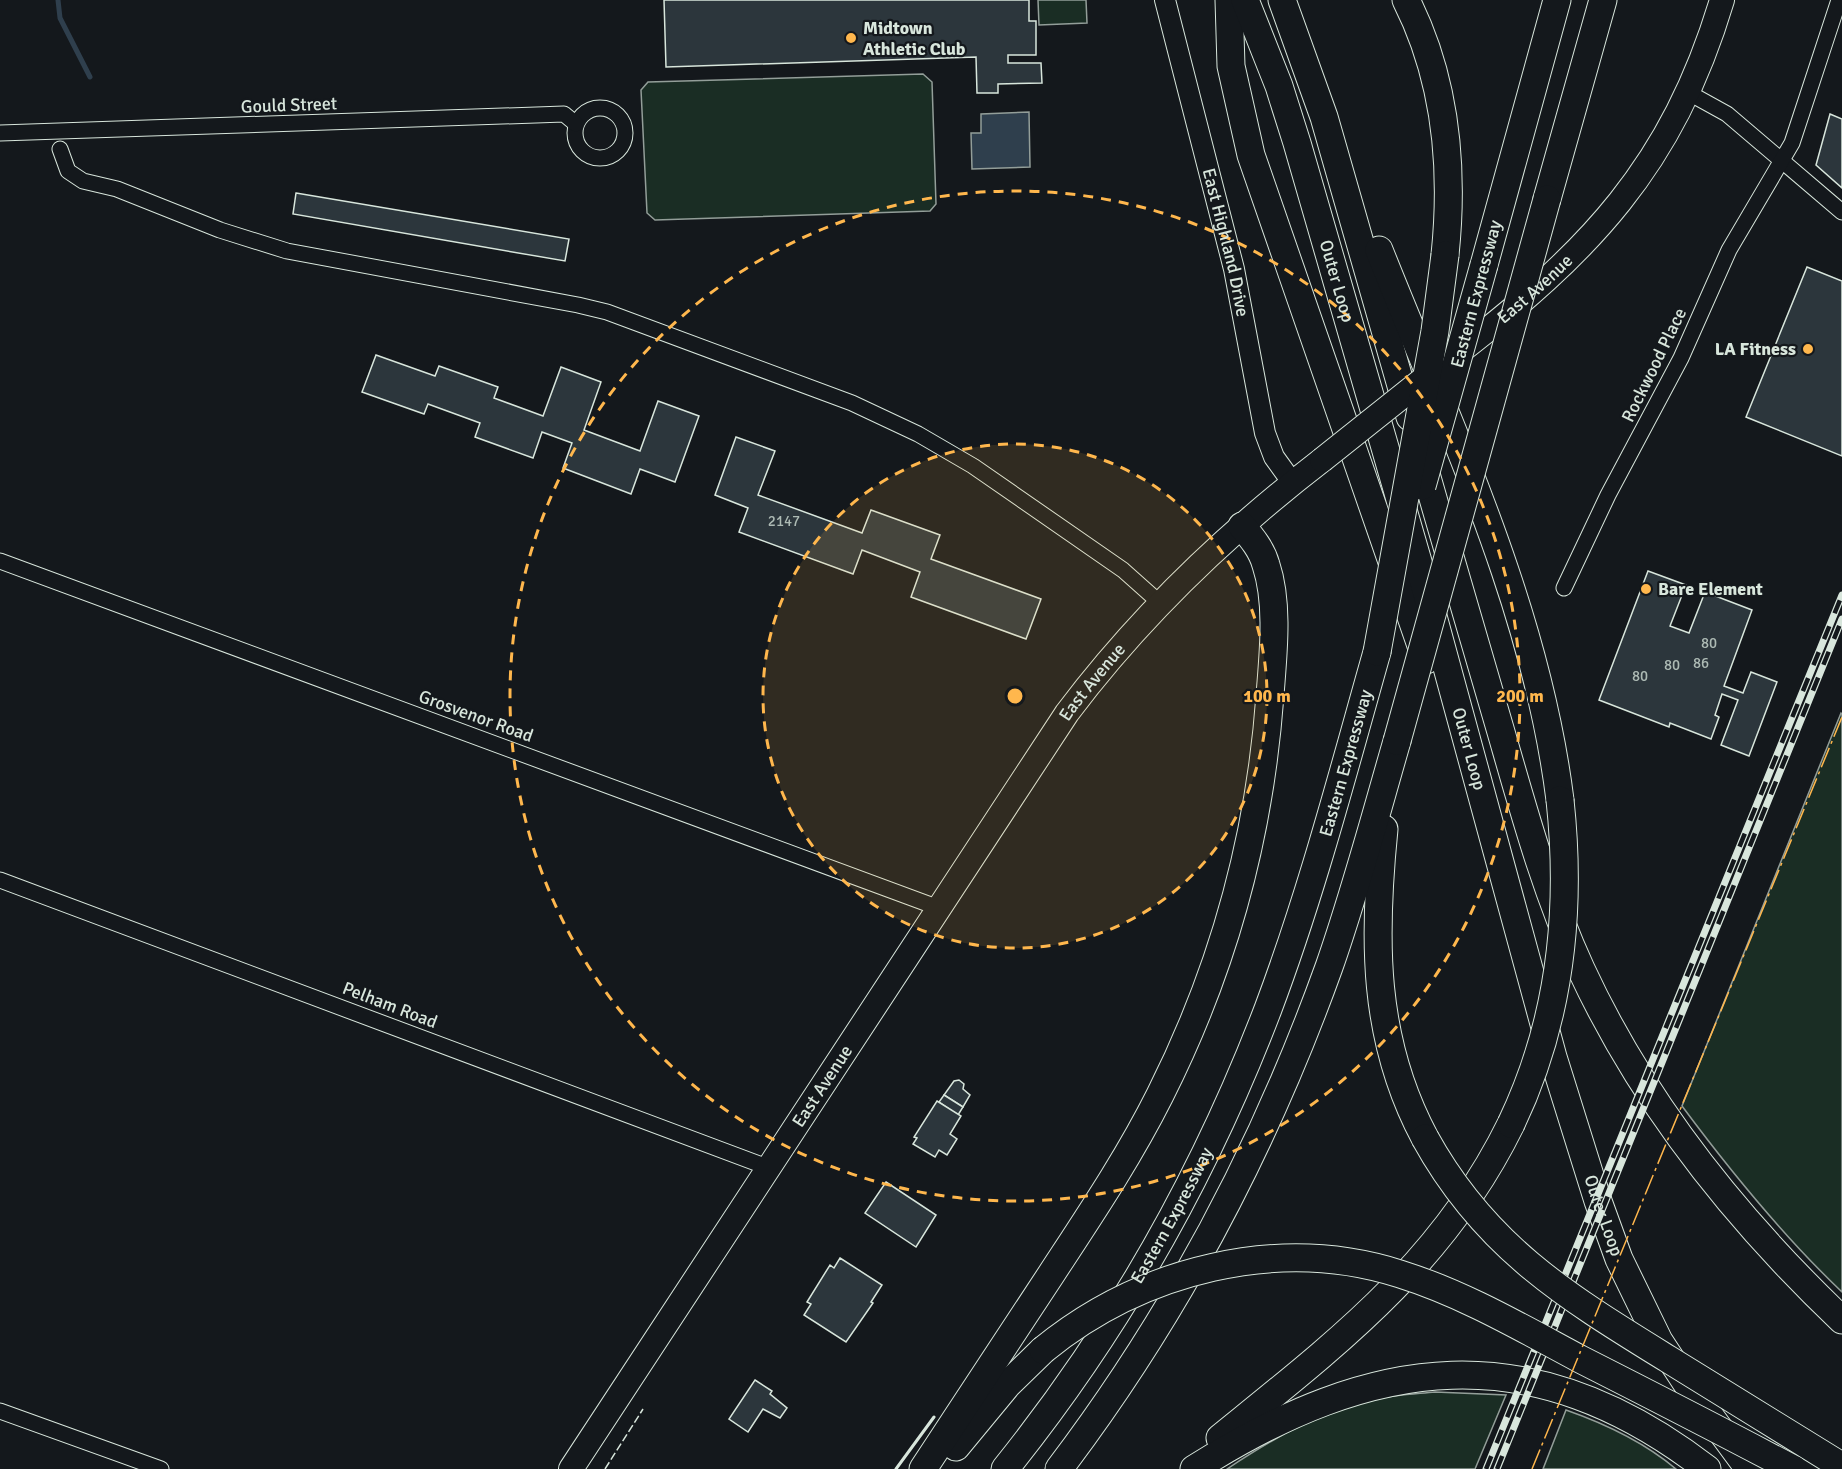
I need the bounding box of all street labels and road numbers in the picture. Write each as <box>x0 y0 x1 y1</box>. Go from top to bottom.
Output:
street label: Gould Street <box>240 92 338 118</box>
street label: East Highland Drive <box>1198 166 1254 318</box>
street label: Eastern Expressway <box>1446 217 1506 370</box>
street label: Outer Loop <box>1315 237 1359 325</box>
street label: East Avenue <box>1493 250 1577 328</box>
street label: Rockwood Place <box>1617 304 1691 426</box>
street label: East Avenue <box>1054 639 1130 725</box>
street label: Grosvenor Road <box>416 685 536 747</box>
street label: Eastern Expressway <box>1314 686 1377 839</box>
street label: Outer Loop <box>1447 705 1491 793</box>
street label: Pelham Road <box>339 977 441 1033</box>
street label: East Avenue <box>787 1041 857 1131</box>
street label: Eastern Expressway <box>1126 1143 1218 1288</box>
street label: Outer Loop <box>1580 1172 1628 1259</box>

